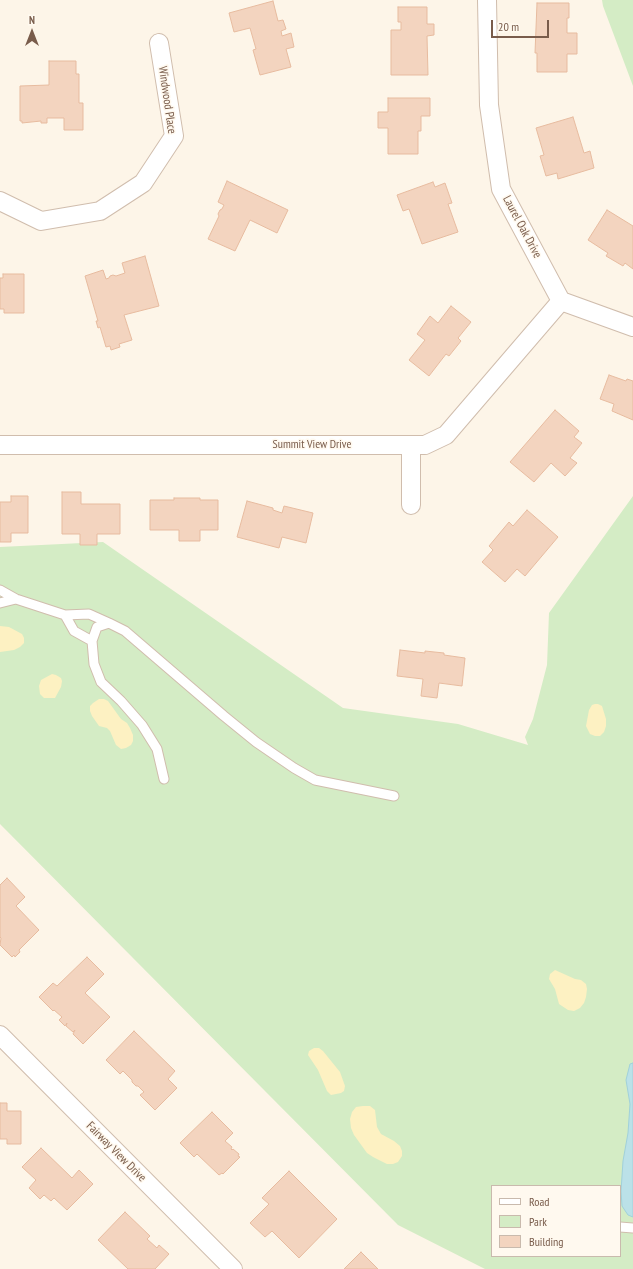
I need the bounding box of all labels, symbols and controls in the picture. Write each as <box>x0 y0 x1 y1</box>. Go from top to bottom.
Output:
north arrow <box>12 12 52 52</box>
scale bar <box>493 12 551 38</box>
text: N <box>29 13 35 27</box>
text: 20 m <box>498 19 519 34</box>
street label: Windwood Place <box>155 65 179 135</box>
street label: Laurel Oak Drive <box>499 193 545 261</box>
street label: Summit View Drive <box>273 438 351 452</box>
street label: Fairway View Drive <box>83 1119 149 1185</box>
legend <box>491 1185 621 1257</box>
text: Road <box>529 1194 549 1209</box>
text: Park <box>529 1214 547 1229</box>
text: Building <box>529 1234 564 1249</box>

